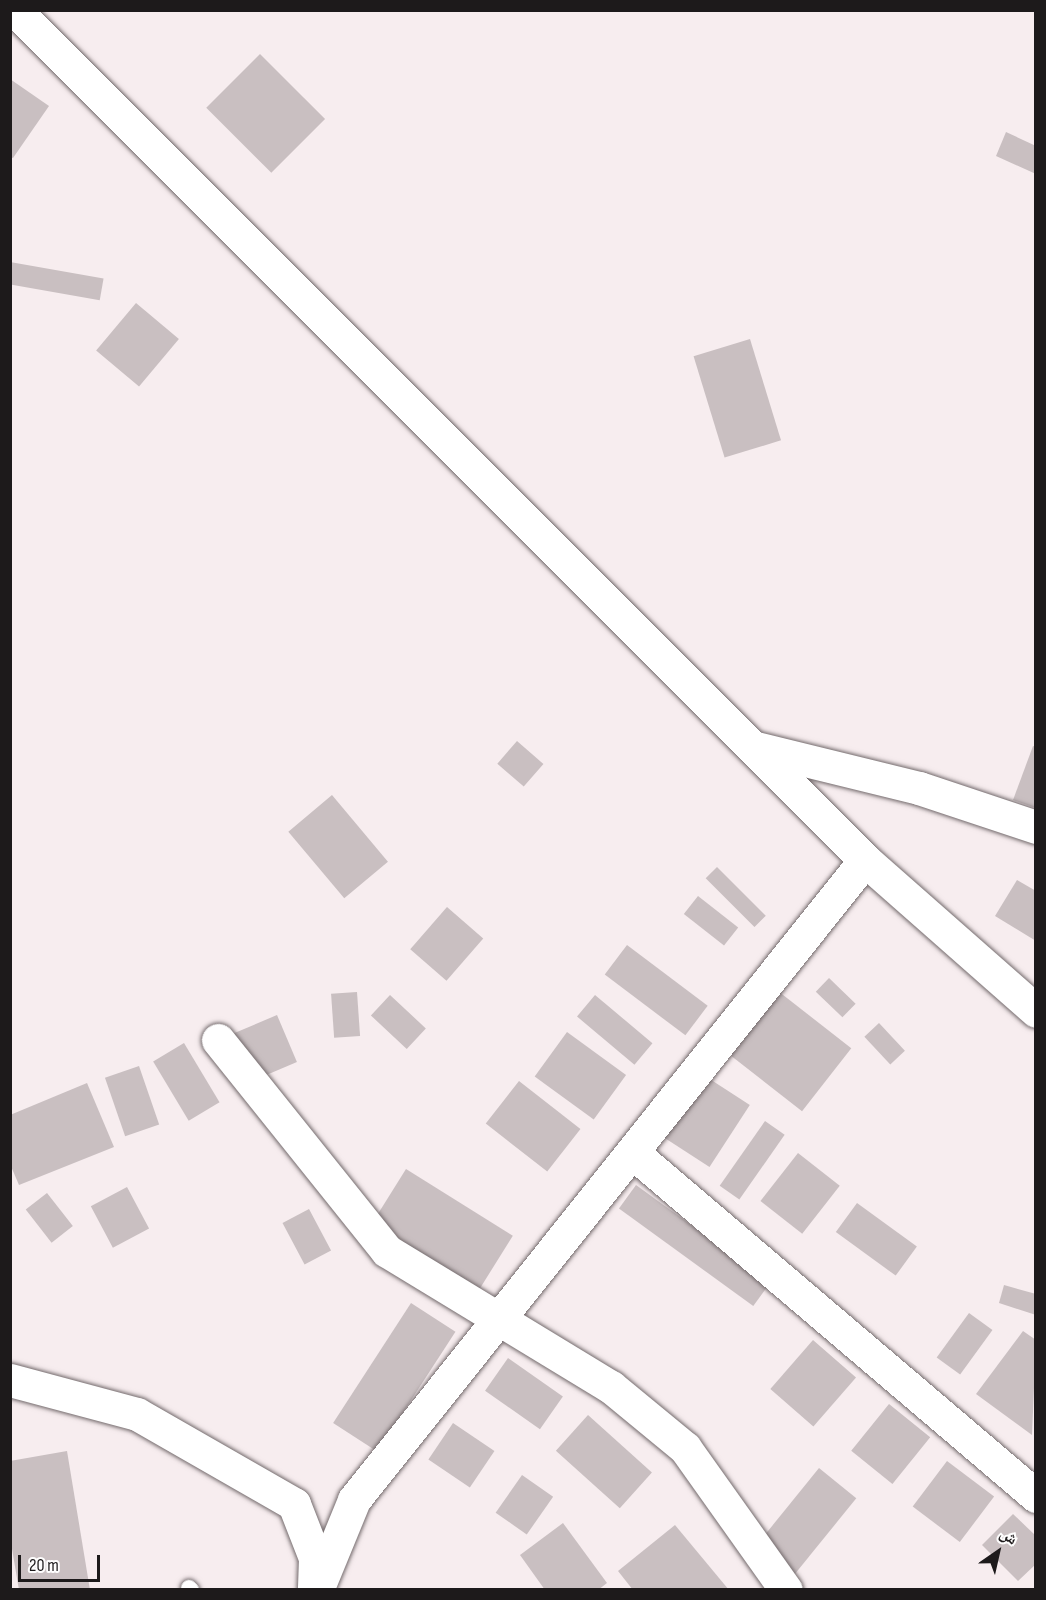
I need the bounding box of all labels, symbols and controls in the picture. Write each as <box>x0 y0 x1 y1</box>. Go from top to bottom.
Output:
north arrow <box>968 1522 1028 1582</box>
text: ش <box>996 1524 1021 1549</box>
scale bar <box>21 1543 104 1581</box>
text: 20 m <box>29 1555 59 1576</box>

